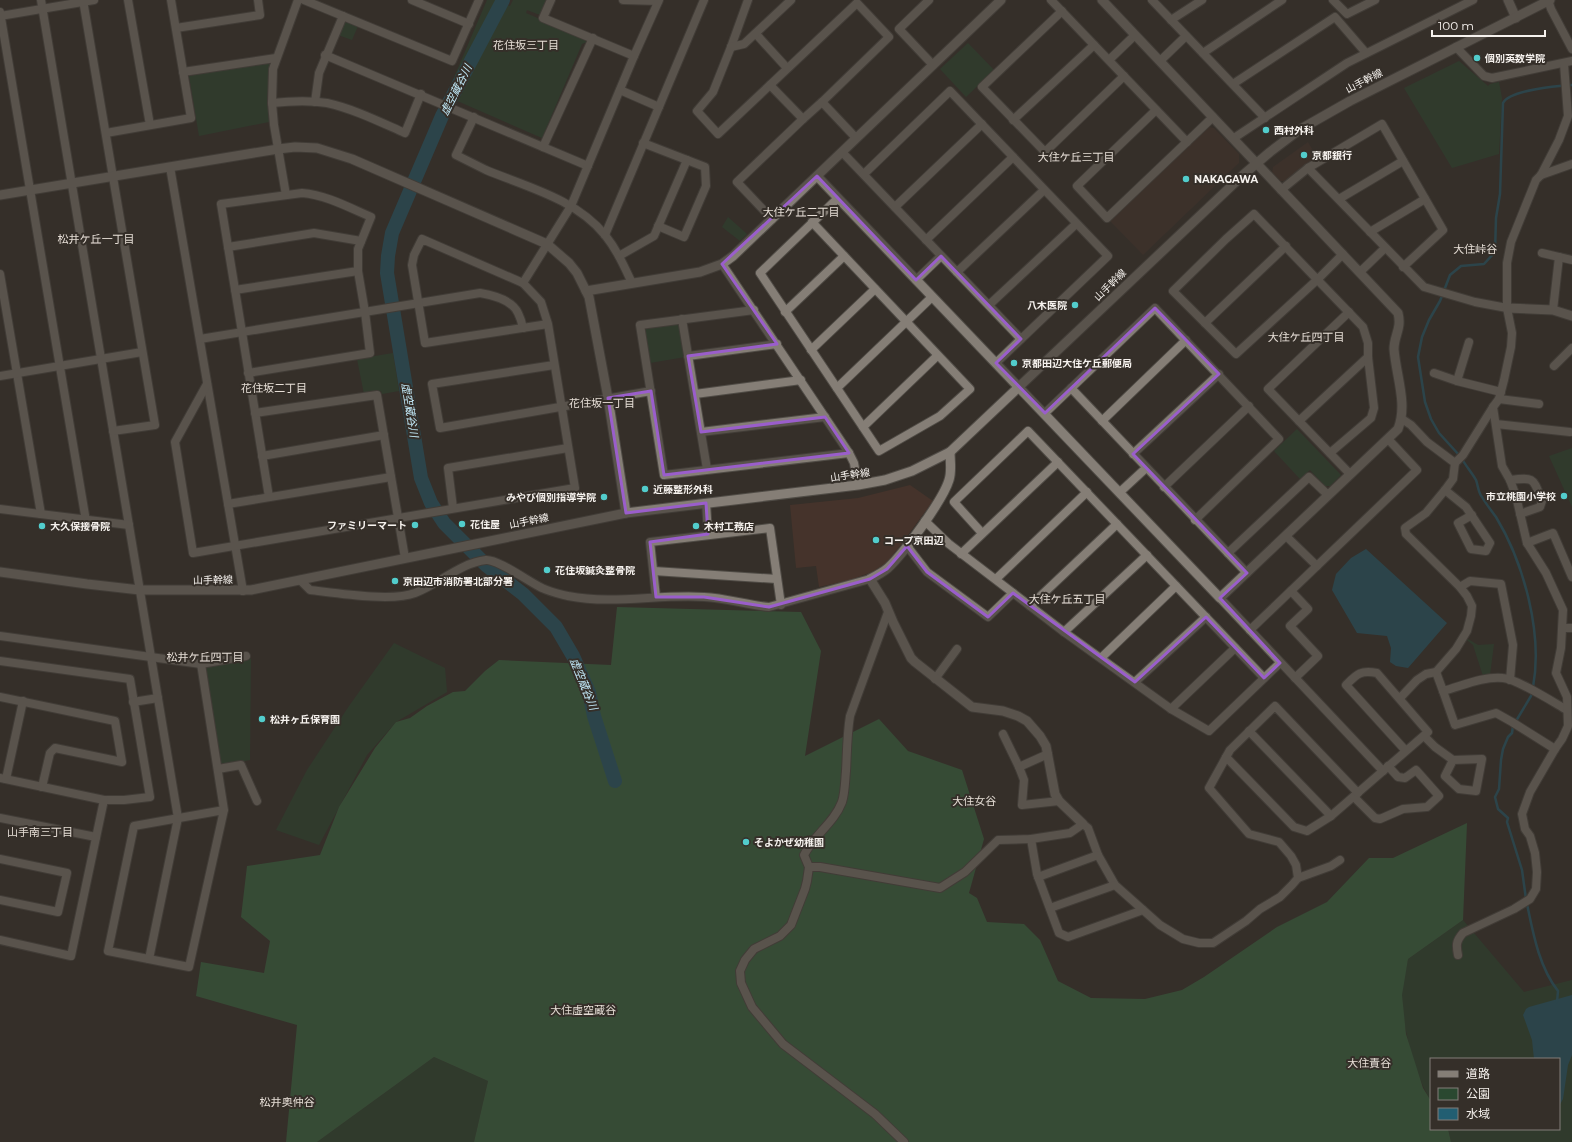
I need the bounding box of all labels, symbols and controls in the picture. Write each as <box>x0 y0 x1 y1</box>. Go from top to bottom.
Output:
scale bar <box>1432 12 1545 38</box>
text: 100 m <box>1438 18 1474 33</box>
district label: 花住坂三丁目 <box>493 38 559 52</box>
place label: 個別英数学院 <box>1484 52 1545 65</box>
marker: 個別英数学院 <box>1472 53 1482 63</box>
water label: 虚空蔵谷川 <box>437 61 475 118</box>
street label: 山手幹線 <box>1343 66 1385 96</box>
place label: 西村外科 <box>1274 124 1314 137</box>
marker: 西村外科 <box>1261 125 1271 135</box>
place label: 京都銀行 <box>1312 149 1352 162</box>
district label: 大住ケ丘三丁目 <box>1038 150 1115 164</box>
marker: 京都銀行 <box>1299 150 1309 160</box>
place label: NAKAGAWA <box>1194 173 1259 186</box>
marker: NAKAGAWA <box>1181 174 1191 184</box>
district label: 大住ケ丘二丁目 <box>763 205 840 219</box>
district label: 松井ケ丘一丁目 <box>58 232 135 246</box>
district label: 大住峠谷 <box>1453 242 1497 256</box>
street label: 山手幹線 <box>1091 266 1129 304</box>
place label: 八木医院 <box>1027 299 1067 312</box>
marker: 八木医院 <box>1070 300 1080 310</box>
district label: 大住ケ丘四丁目 <box>1268 330 1345 344</box>
place label: 京都田辺大住ケ丘郵便局 <box>1022 357 1132 370</box>
marker: 京都田辺大住ケ丘郵便局 <box>1009 358 1019 368</box>
district label: 花住坂二丁目 <box>241 381 307 395</box>
water label: 虚空蔵谷川 <box>399 382 421 439</box>
district label: 花住坂一丁目 <box>569 396 635 410</box>
street label: 山手幹線 <box>829 466 871 484</box>
place label: 近藤整形外科 <box>653 483 713 496</box>
marker: 近藤整形外科 <box>640 484 650 494</box>
place label: 市立桃園小学校 <box>1486 490 1556 503</box>
place label: みやび個別指導学院 <box>506 491 596 504</box>
marker: 市立桃園小学校 <box>1559 491 1569 501</box>
marker: みやび個別指導学院 <box>599 492 609 502</box>
street label: 山手幹線 <box>508 511 550 531</box>
place label: 花住屋 <box>470 518 500 531</box>
place label: ファミリーマート <box>327 519 407 532</box>
marker: 花住屋 <box>457 519 467 529</box>
place label: 大久保接骨院 <box>50 520 110 533</box>
marker: ファミリーマート <box>410 520 420 530</box>
place label: 木村工務店 <box>703 520 754 533</box>
marker: 大久保接骨院 <box>37 521 47 531</box>
marker: 木村工務店 <box>691 521 701 531</box>
place label: コープ京田辺 <box>884 534 944 547</box>
marker: コープ京田辺 <box>871 535 881 545</box>
place label: 花住坂鍼灸整骨院 <box>555 564 635 577</box>
marker: 花住坂鍼灸整骨院 <box>542 565 552 575</box>
street label: 山手幹線 <box>193 573 233 587</box>
place label: 京田辺市消防署北部分署 <box>403 575 513 588</box>
marker: 京田辺市消防署北部分署 <box>390 576 400 586</box>
district label: 大住ケ丘五丁目 <box>1029 592 1106 606</box>
district label: 松井ケ丘四丁目 <box>167 650 244 664</box>
water label: 虚空蔵谷川 <box>567 656 601 713</box>
place label: 松井ヶ丘保育園 <box>270 713 340 726</box>
marker: 松井ヶ丘保育園 <box>257 714 267 724</box>
district label: 大住女谷 <box>952 794 996 808</box>
district label: 山手南三丁目 <box>7 825 73 839</box>
place label: そよかぜ幼稚園 <box>754 836 824 849</box>
marker: そよかぜ幼稚園 <box>741 837 751 847</box>
district label: 大住虚空蔵谷 <box>550 1003 616 1017</box>
district label: 大住責谷 <box>1347 1056 1391 1070</box>
legend <box>1430 1058 1560 1130</box>
text: 道路 <box>1466 1066 1490 1081</box>
text: 公園 <box>1466 1086 1490 1101</box>
district label: 松井奥仲谷 <box>260 1095 315 1109</box>
text: 水域 <box>1466 1106 1490 1121</box>

